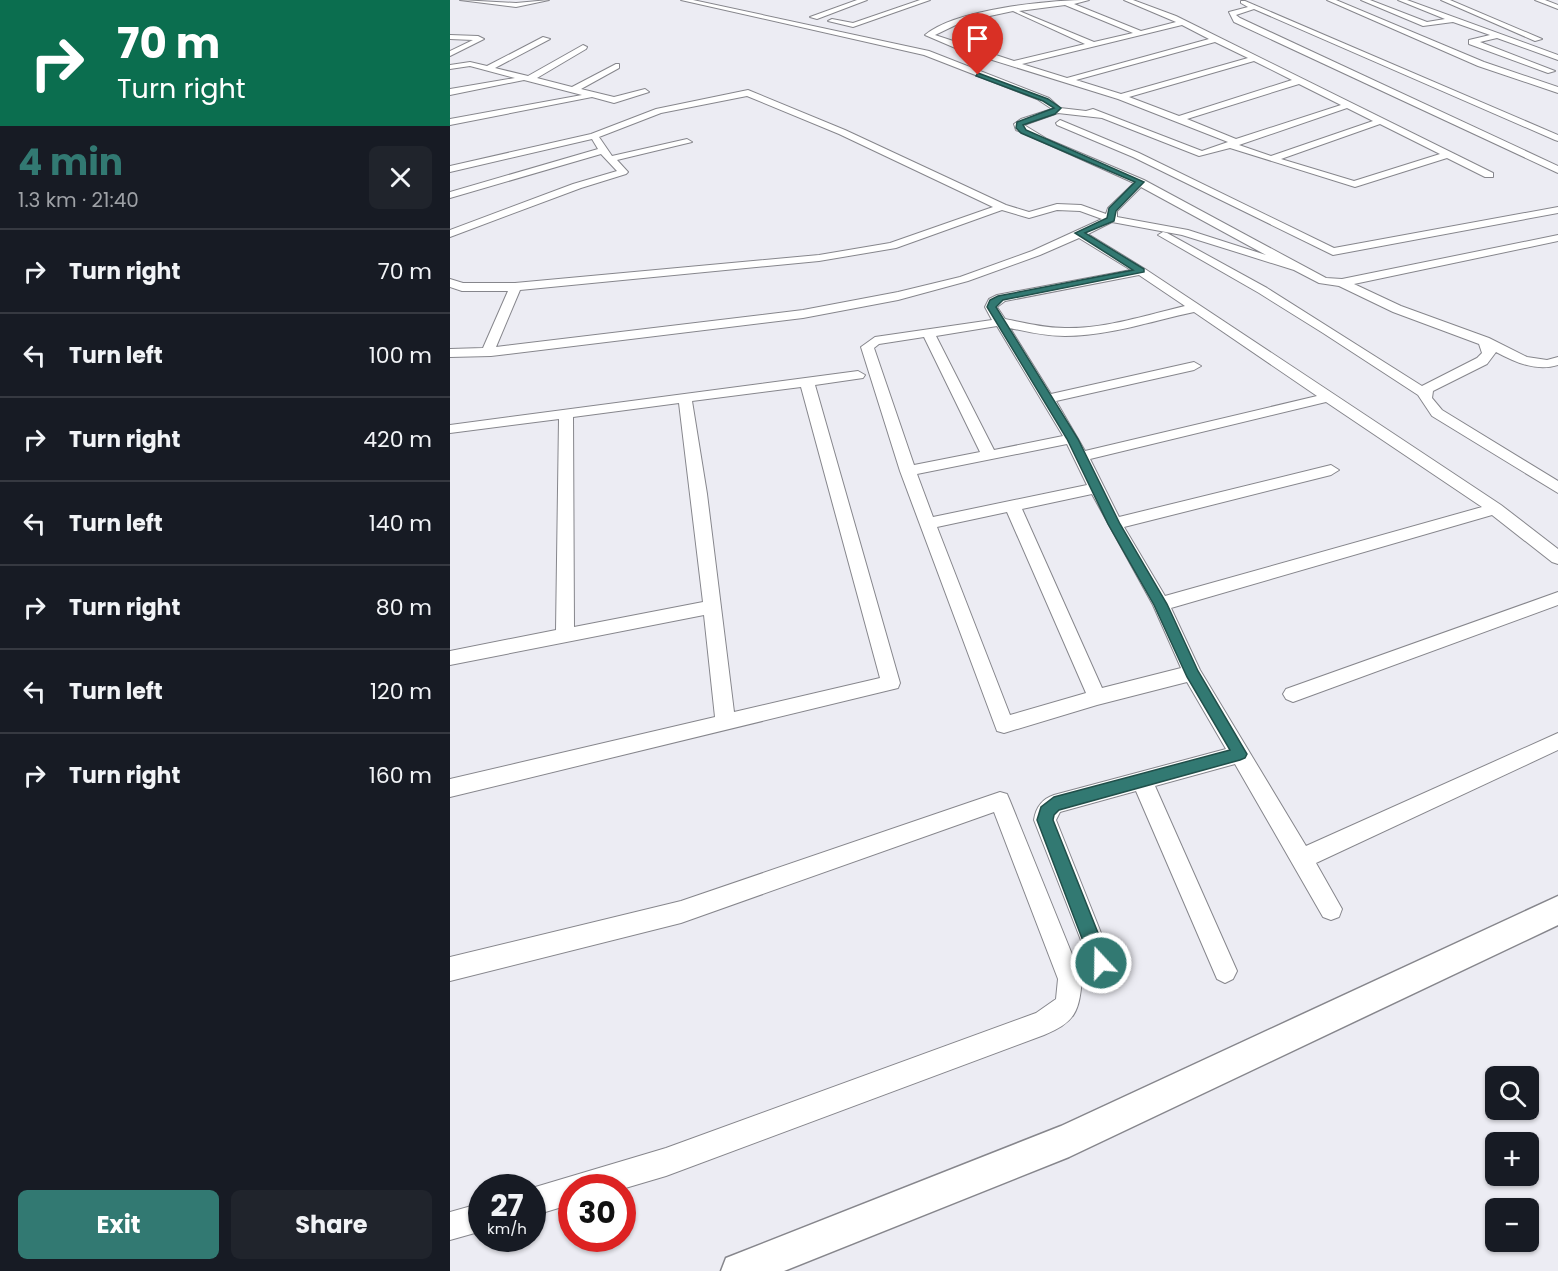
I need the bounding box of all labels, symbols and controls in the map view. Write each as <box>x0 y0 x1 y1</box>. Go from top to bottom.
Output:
pin <box>952 13 1003 75</box>
text: 70 m <box>117 14 220 73</box>
icon: arrive <box>961 22 994 55</box>
icon: right <box>18 24 96 102</box>
text: Turn right <box>117 70 246 107</box>
text: 4 min <box>18 137 123 188</box>
button: close <box>369 146 432 209</box>
text: 1.3 km · 21:40 <box>18 186 139 214</box>
icon: right <box>18 255 51 288</box>
text: Turn right <box>69 256 180 287</box>
text: 70 m <box>378 256 432 287</box>
icon: left <box>18 339 51 372</box>
text: Turn left <box>69 340 163 371</box>
text: 100 m <box>369 340 432 371</box>
icon: right <box>18 423 51 456</box>
text: Turn right <box>69 424 180 455</box>
text: 420 m <box>363 424 432 455</box>
icon: left <box>18 507 51 540</box>
text: Turn left <box>69 508 163 539</box>
text: 140 m <box>369 508 432 539</box>
icon: right <box>18 591 51 624</box>
text: Turn right <box>69 592 180 623</box>
text: 80 m <box>376 592 432 623</box>
icon: left <box>18 675 51 708</box>
text: Turn left <box>69 676 163 707</box>
text: 120 m <box>370 676 432 707</box>
icon: right <box>18 759 51 792</box>
text: Turn right <box>69 760 180 791</box>
text: 160 m <box>369 760 432 791</box>
position arrow <box>1069 931 1133 995</box>
map controls <box>1485 1066 1539 1252</box>
button: search <box>1485 1066 1539 1120</box>
button: + <box>1485 1132 1539 1186</box>
speed limit sign: 30 <box>558 1174 636 1252</box>
text: 27 <box>490 1184 524 1227</box>
button: Exit <box>18 1190 219 1259</box>
button: Share <box>231 1190 432 1259</box>
button: − <box>1485 1198 1539 1252</box>
text: km/h <box>487 1218 527 1239</box>

